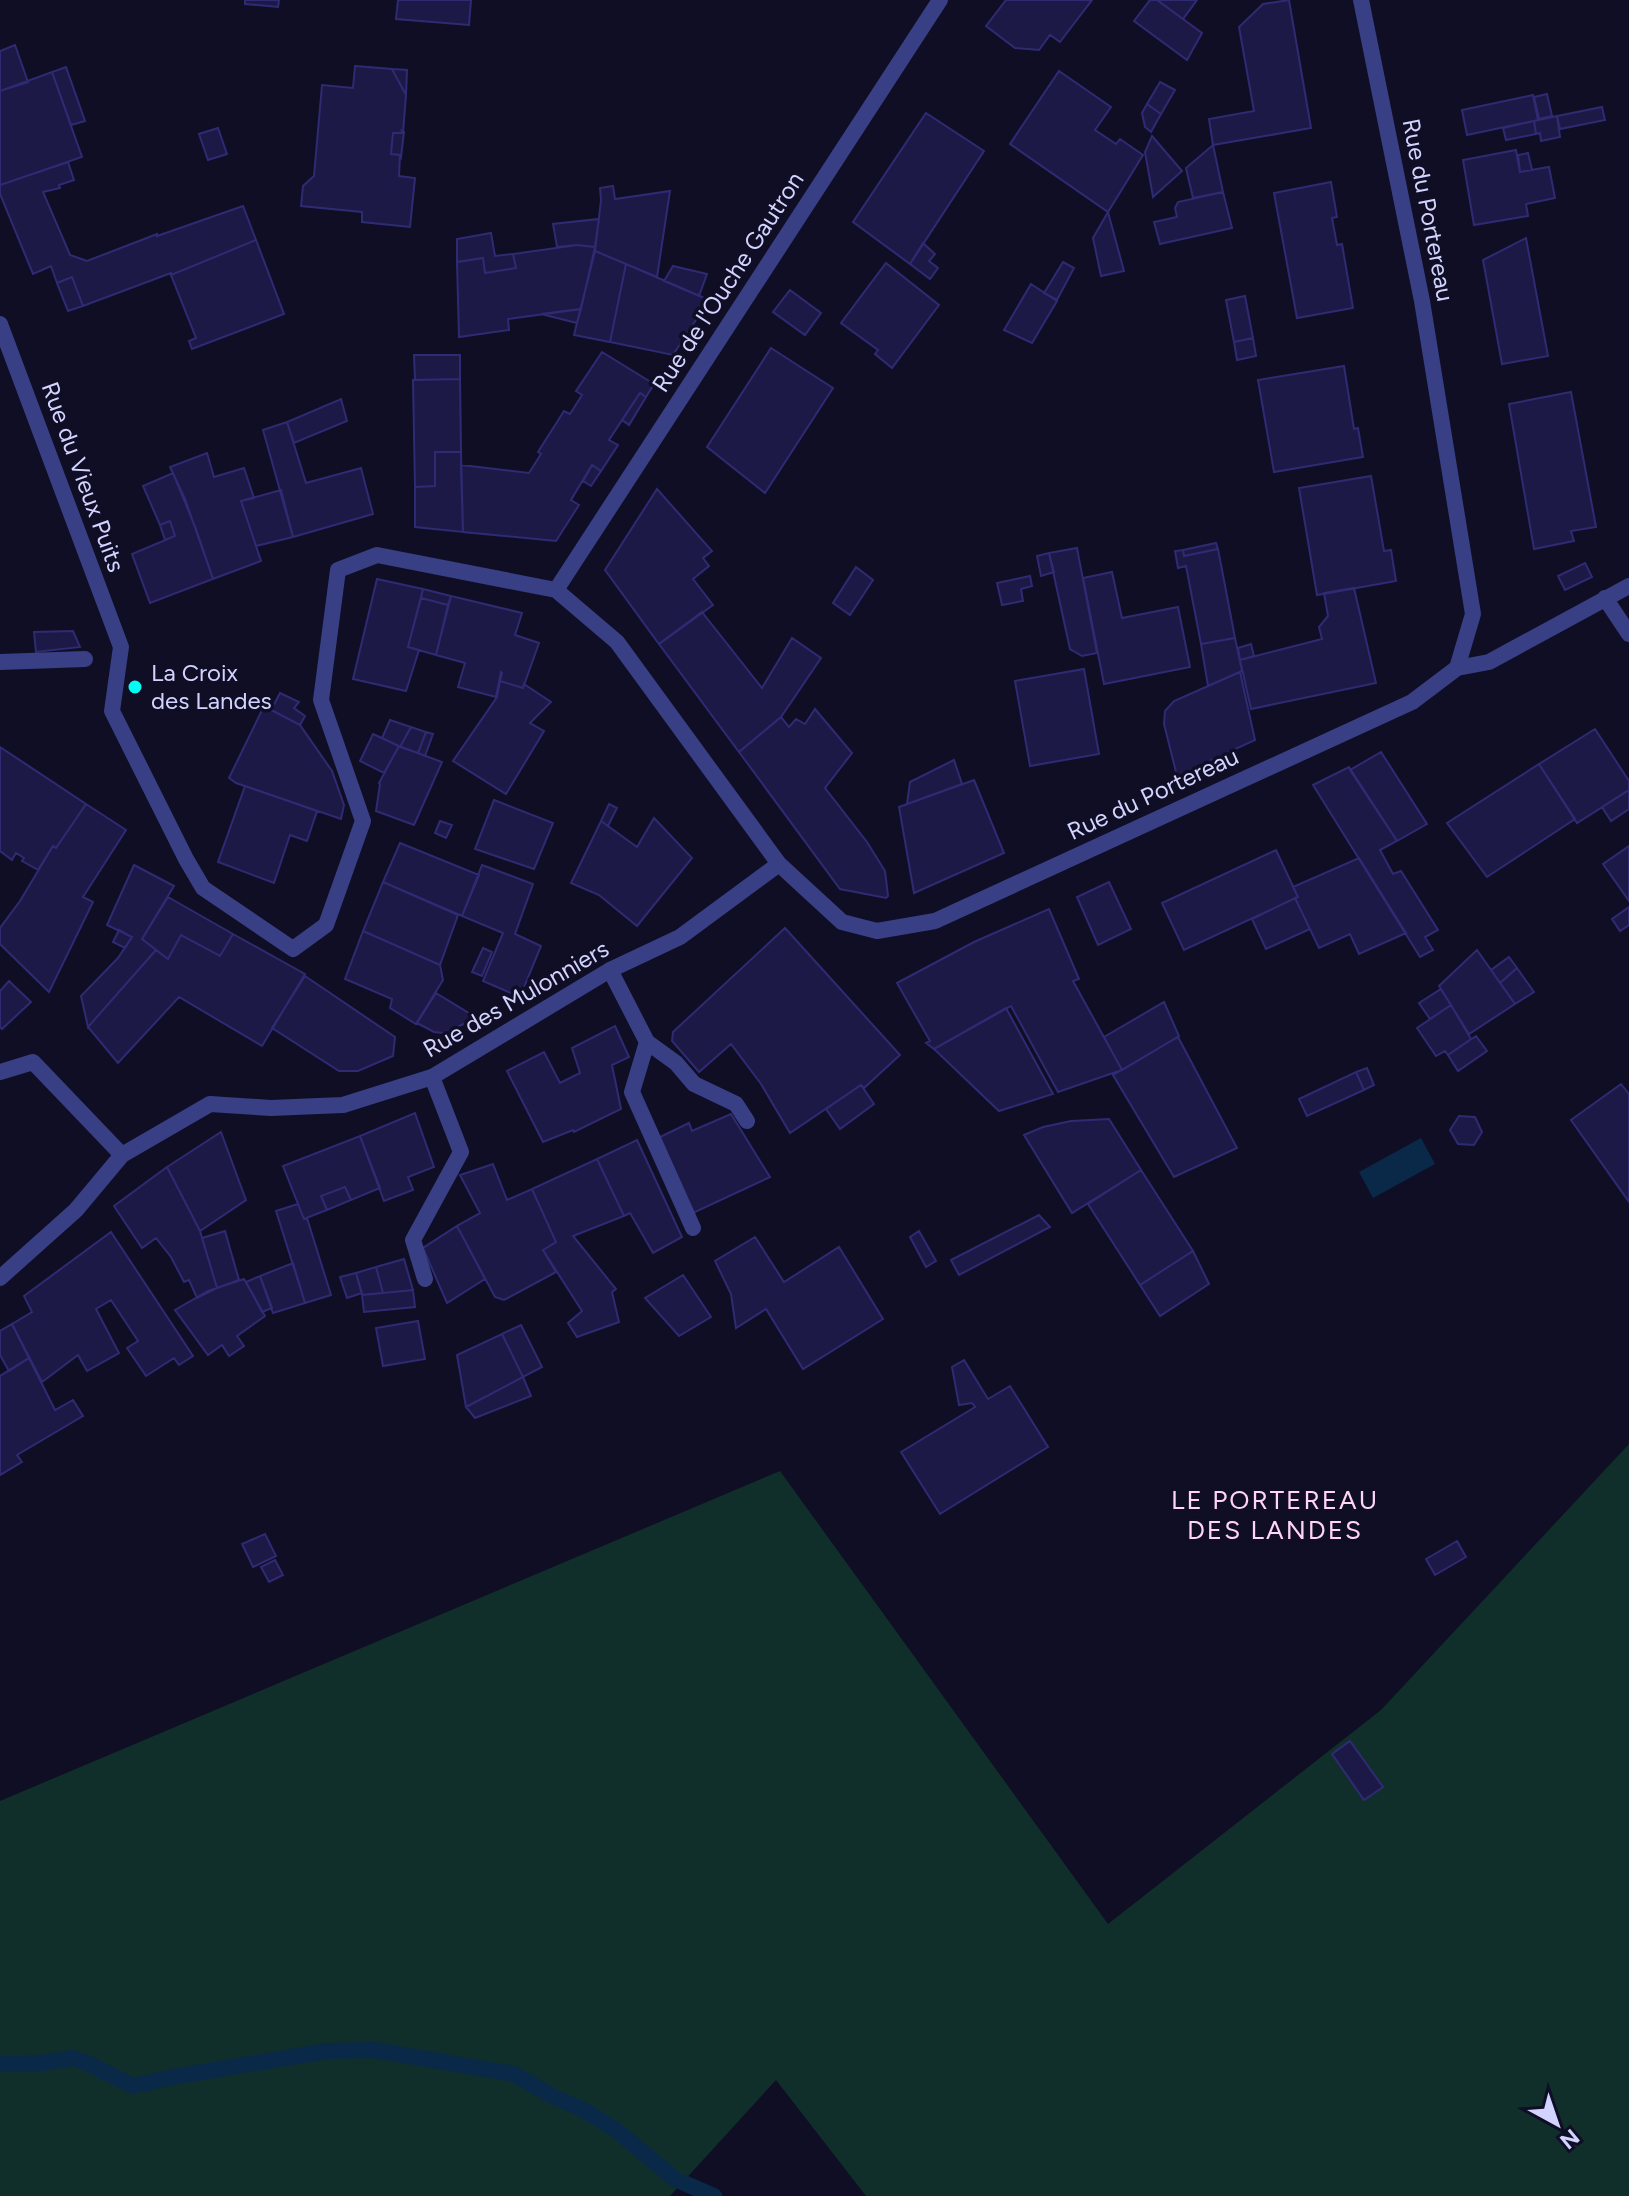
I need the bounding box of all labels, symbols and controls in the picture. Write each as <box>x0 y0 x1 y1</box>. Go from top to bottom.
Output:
street label: Rue du Portereau <box>1397 116 1460 304</box>
street label: Rue de l'Ouche Gautron <box>646 166 810 397</box>
street label: Rue du Vieux Puits <box>36 378 131 576</box>
place label: La Croix des Landes <box>151 658 272 715</box>
marker: La Croix des Landes <box>126 678 144 696</box>
street label: Rue du Portereau <box>1063 741 1243 846</box>
street label: Rue des Mulonniers <box>418 934 614 1063</box>
district label: LE PORTEREAU DES LANDES <box>1171 1484 1379 1546</box>
north arrow <box>1517 2084 1597 2164</box>
text: N <box>1554 2123 1585 2155</box>

